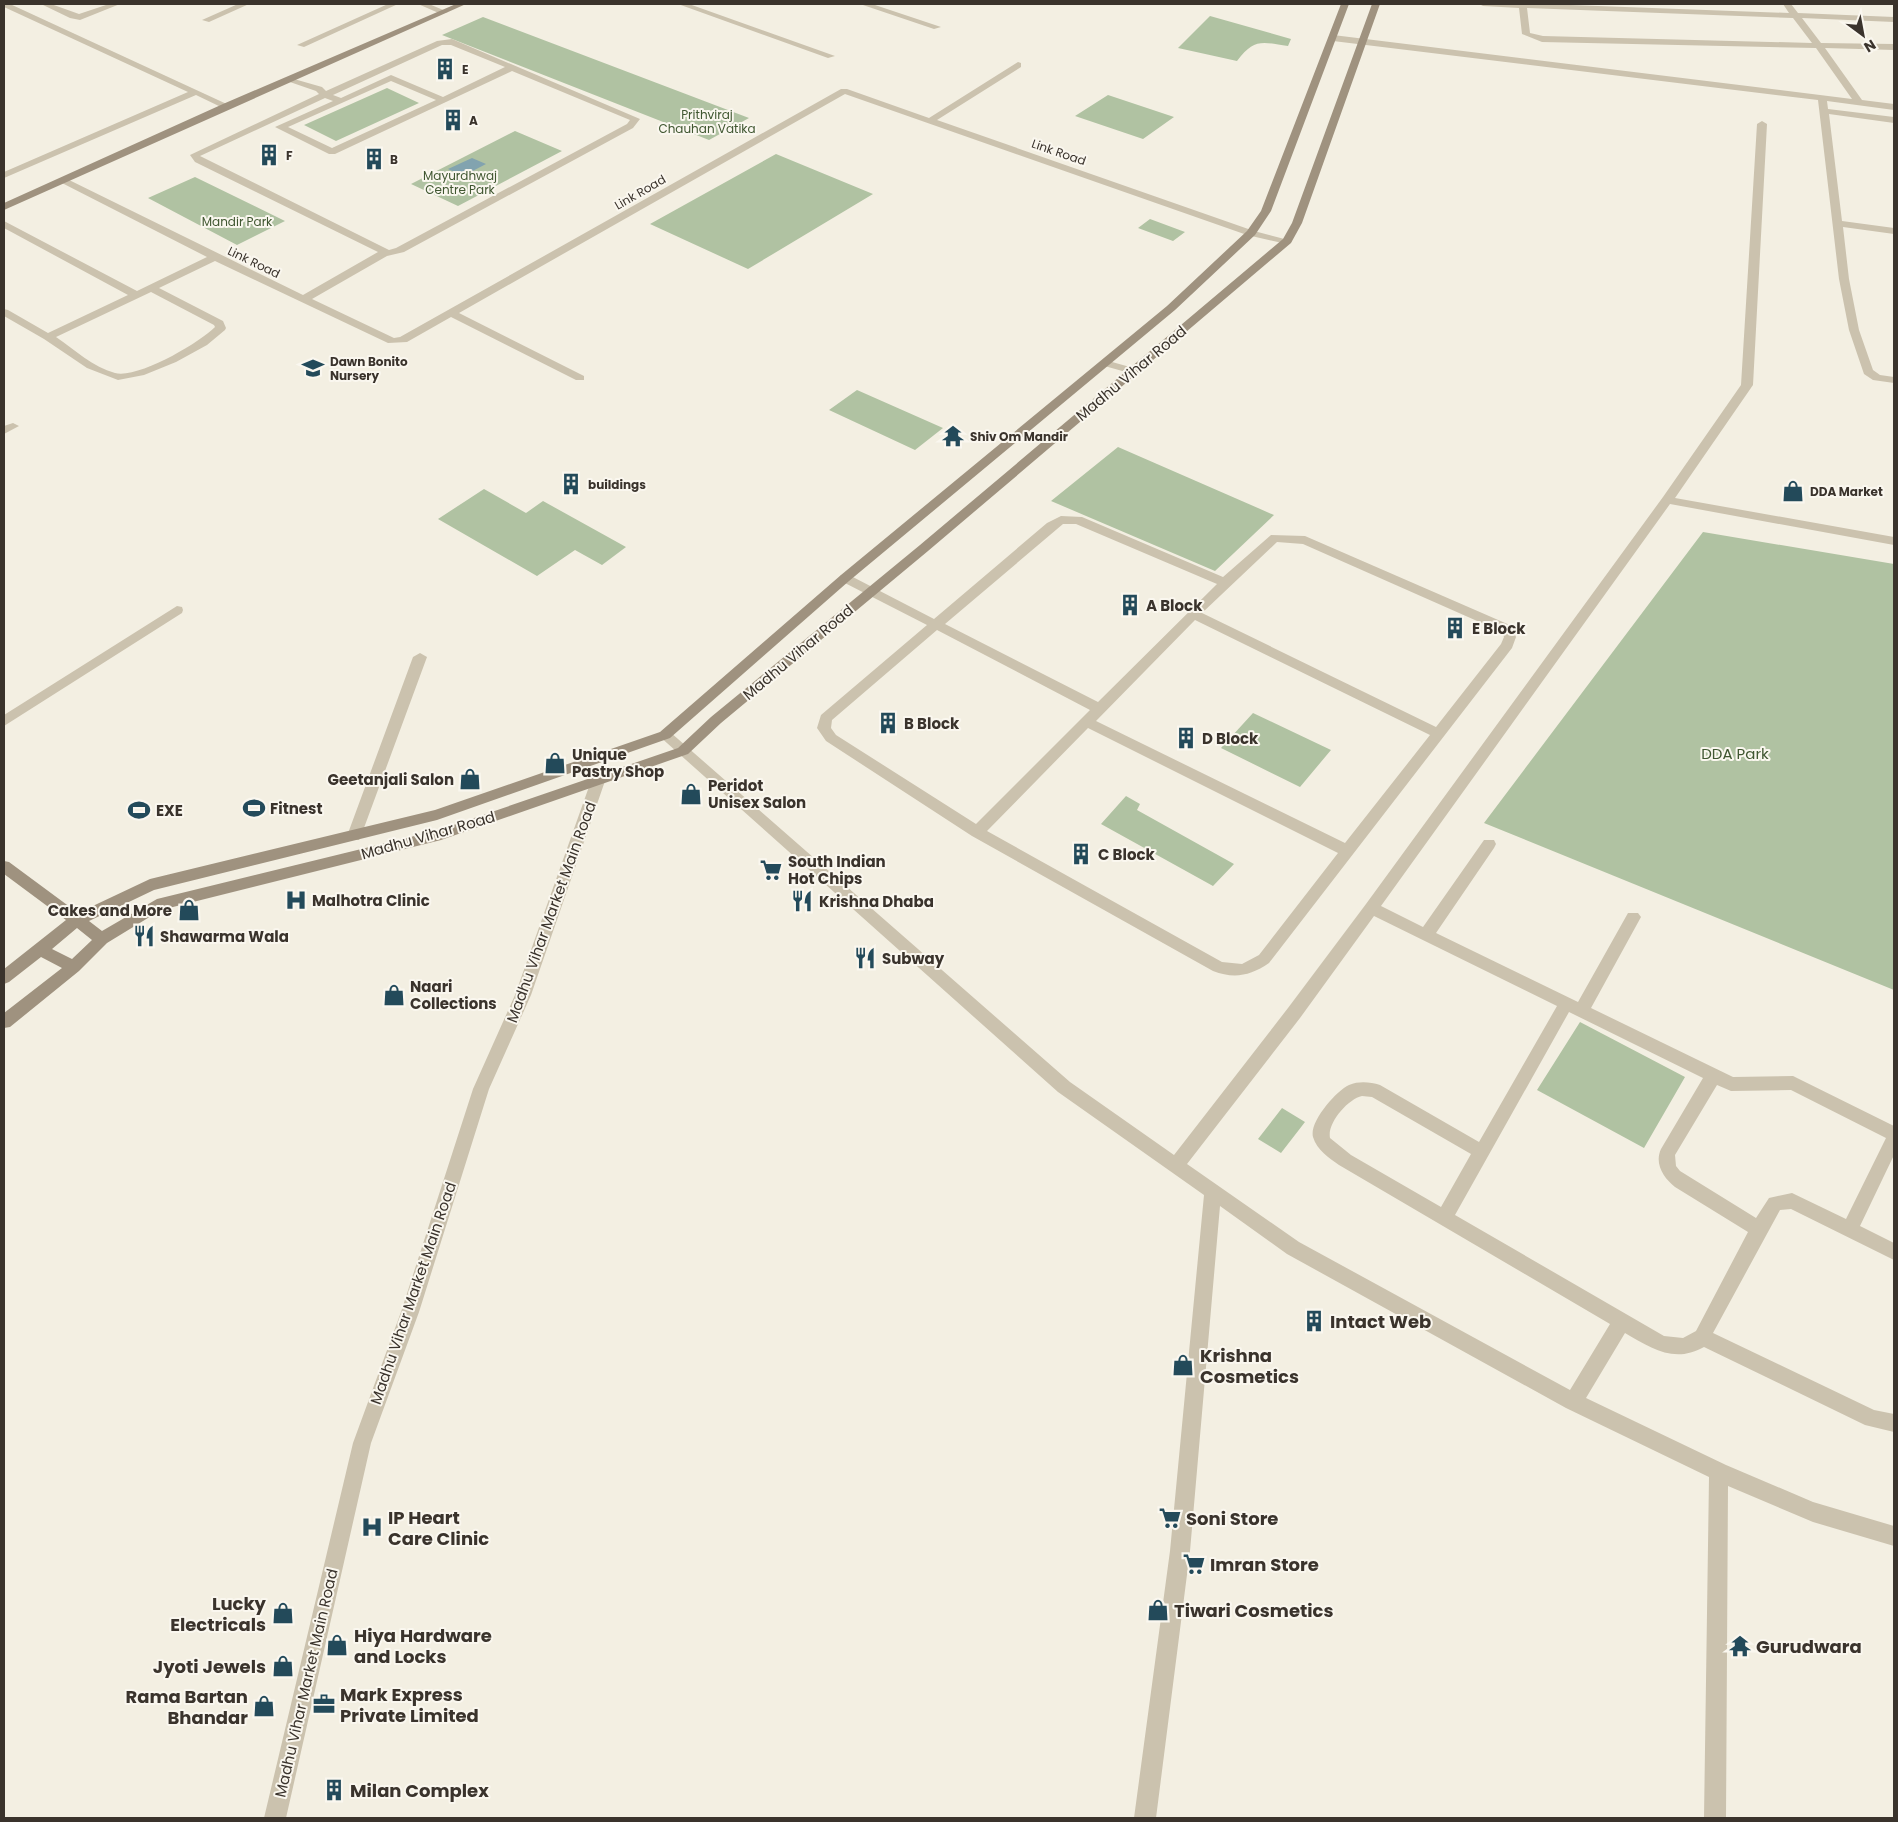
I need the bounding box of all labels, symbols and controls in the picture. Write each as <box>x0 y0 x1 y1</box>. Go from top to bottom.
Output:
north arrow <box>1838 10 1888 60</box>
text: N <box>1860 35 1880 57</box>
building icon: E <box>432 56 458 82</box>
place label: E <box>462 61 469 78</box>
park label: Prithviraj Chauhan Vatika <box>658 106 756 137</box>
building icon: A <box>440 107 466 133</box>
place label: A <box>469 112 478 129</box>
street label: Link Road <box>1030 135 1088 169</box>
building icon: F <box>256 142 282 168</box>
building icon: B <box>361 146 387 172</box>
place label: F <box>286 147 293 164</box>
place label: B <box>390 151 398 168</box>
park label: Mayurdhwaj Centre Park <box>423 167 497 198</box>
street label: Link Road <box>611 171 669 213</box>
park label: Mandir Park <box>202 213 273 230</box>
street label: Link Road <box>225 242 283 282</box>
street label: Madhu Vihar Road <box>1071 320 1191 426</box>
place label: Dawn Bonito Nursery <box>330 353 408 384</box>
school or university icon: Dawn Bonito Nursery <box>300 355 326 381</box>
temple icon: Shiv Om Mandir <box>940 423 966 449</box>
place label: Shiv Om Mandir <box>970 428 1068 445</box>
building icon: buildings <box>558 471 584 497</box>
place label: buildings <box>588 476 646 493</box>
shop icon: DDA Market <box>1780 478 1806 504</box>
place label: DDA Market <box>1810 483 1883 500</box>
building icon: A Block <box>1117 592 1143 618</box>
place label: A Block <box>1146 595 1203 616</box>
street label: Madhu Vihar Road <box>738 599 858 705</box>
building icon: E Block <box>1442 615 1468 641</box>
place label: E Block <box>1472 618 1526 639</box>
building icon: B Block <box>875 710 901 736</box>
place label: B Block <box>904 713 960 734</box>
building icon: D Block <box>1173 725 1199 751</box>
place label: D Block <box>1202 728 1259 749</box>
park label: DDA Park <box>1701 743 1769 764</box>
place label: Unique Pastry Shop <box>572 744 664 782</box>
shop icon: Unique Pastry Shop <box>542 750 568 776</box>
shop icon: Geetanjali Salon <box>457 766 483 792</box>
place label: Geetanjali Salon <box>328 769 454 790</box>
place label: Peridot Unisex Salon <box>708 775 806 813</box>
shop icon: Peridot Unisex Salon <box>678 781 704 807</box>
sports icon: Fitnest <box>241 795 267 821</box>
sports icon: EXE <box>126 797 152 823</box>
place label: Fitnest <box>270 798 323 819</box>
street label: Madhu Vihar Market Main Road <box>501 798 601 1026</box>
place label: EXE <box>156 800 183 821</box>
street label: Madhu Vihar Road <box>359 806 497 864</box>
building icon: C Block <box>1068 841 1094 867</box>
place label: C Block <box>1098 844 1156 865</box>
place label: South Indian Hot Chips <box>788 851 886 889</box>
supermarket icon: South Indian Hot Chips <box>758 857 784 883</box>
hospital icon: Malhotra Clinic <box>283 887 309 913</box>
restaurant icon: Krishna Dhaba <box>789 888 815 914</box>
place label: Malhotra Clinic <box>312 890 430 911</box>
place label: Krishna Dhaba <box>819 891 934 912</box>
shop icon: Cakes and More <box>176 897 202 923</box>
place label: Cakes and More <box>48 900 172 921</box>
restaurant icon: Shawarma Wala <box>131 923 157 949</box>
place label: Shawarma Wala <box>160 926 289 947</box>
restaurant icon: Subway <box>852 945 878 971</box>
place label: Subway <box>882 948 945 969</box>
place label: Naari Collections <box>410 976 497 1014</box>
shop icon: Naari Collections <box>381 982 407 1008</box>
street label: Madhu Vihar Market Main Road <box>365 1179 461 1407</box>
building icon: Intact Web <box>1301 1308 1327 1334</box>
place label: Intact Web <box>1330 1309 1431 1334</box>
place label: Krishna Cosmetics <box>1200 1343 1299 1389</box>
shop icon: Krishna Cosmetics <box>1170 1352 1196 1378</box>
place label: IP Heart Care Clinic <box>388 1505 489 1551</box>
supermarket icon: Soni Store <box>1157 1505 1183 1531</box>
place label: Soni Store <box>1186 1506 1278 1531</box>
hospital icon: IP Heart Care Clinic <box>359 1514 385 1540</box>
supermarket icon: Imran Store <box>1181 1551 1207 1577</box>
place label: Imran Store <box>1210 1552 1319 1577</box>
street label: Madhu Vihar Market Main Road <box>269 1567 343 1799</box>
place label: Lucky Electricals <box>170 1591 267 1637</box>
shop icon: Tiwari Cosmetics <box>1145 1597 1171 1623</box>
place label: Tiwari Cosmetics <box>1174 1598 1334 1623</box>
shop icon: Lucky Electricals <box>270 1600 296 1626</box>
place label: Hiya Hardware and Locks <box>354 1623 492 1669</box>
shop icon: Hiya Hardware and Locks <box>324 1632 350 1658</box>
temple icon: Gurudwara <box>1727 1633 1753 1659</box>
place label: Gurudwara <box>1756 1634 1862 1659</box>
shop icon: Jyoti Jewels <box>270 1653 296 1679</box>
place label: Jyoti Jewels <box>153 1654 266 1679</box>
place label: Mark Express Private Limited <box>340 1682 479 1728</box>
place label: Rama Bartan Bhandar <box>125 1684 248 1730</box>
office icon: Mark Express Private Limited <box>311 1691 337 1717</box>
shop icon: Rama Bartan Bhandar <box>251 1693 277 1719</box>
building icon: Milan Complex <box>321 1777 347 1803</box>
place label: Milan Complex <box>350 1778 489 1803</box>

